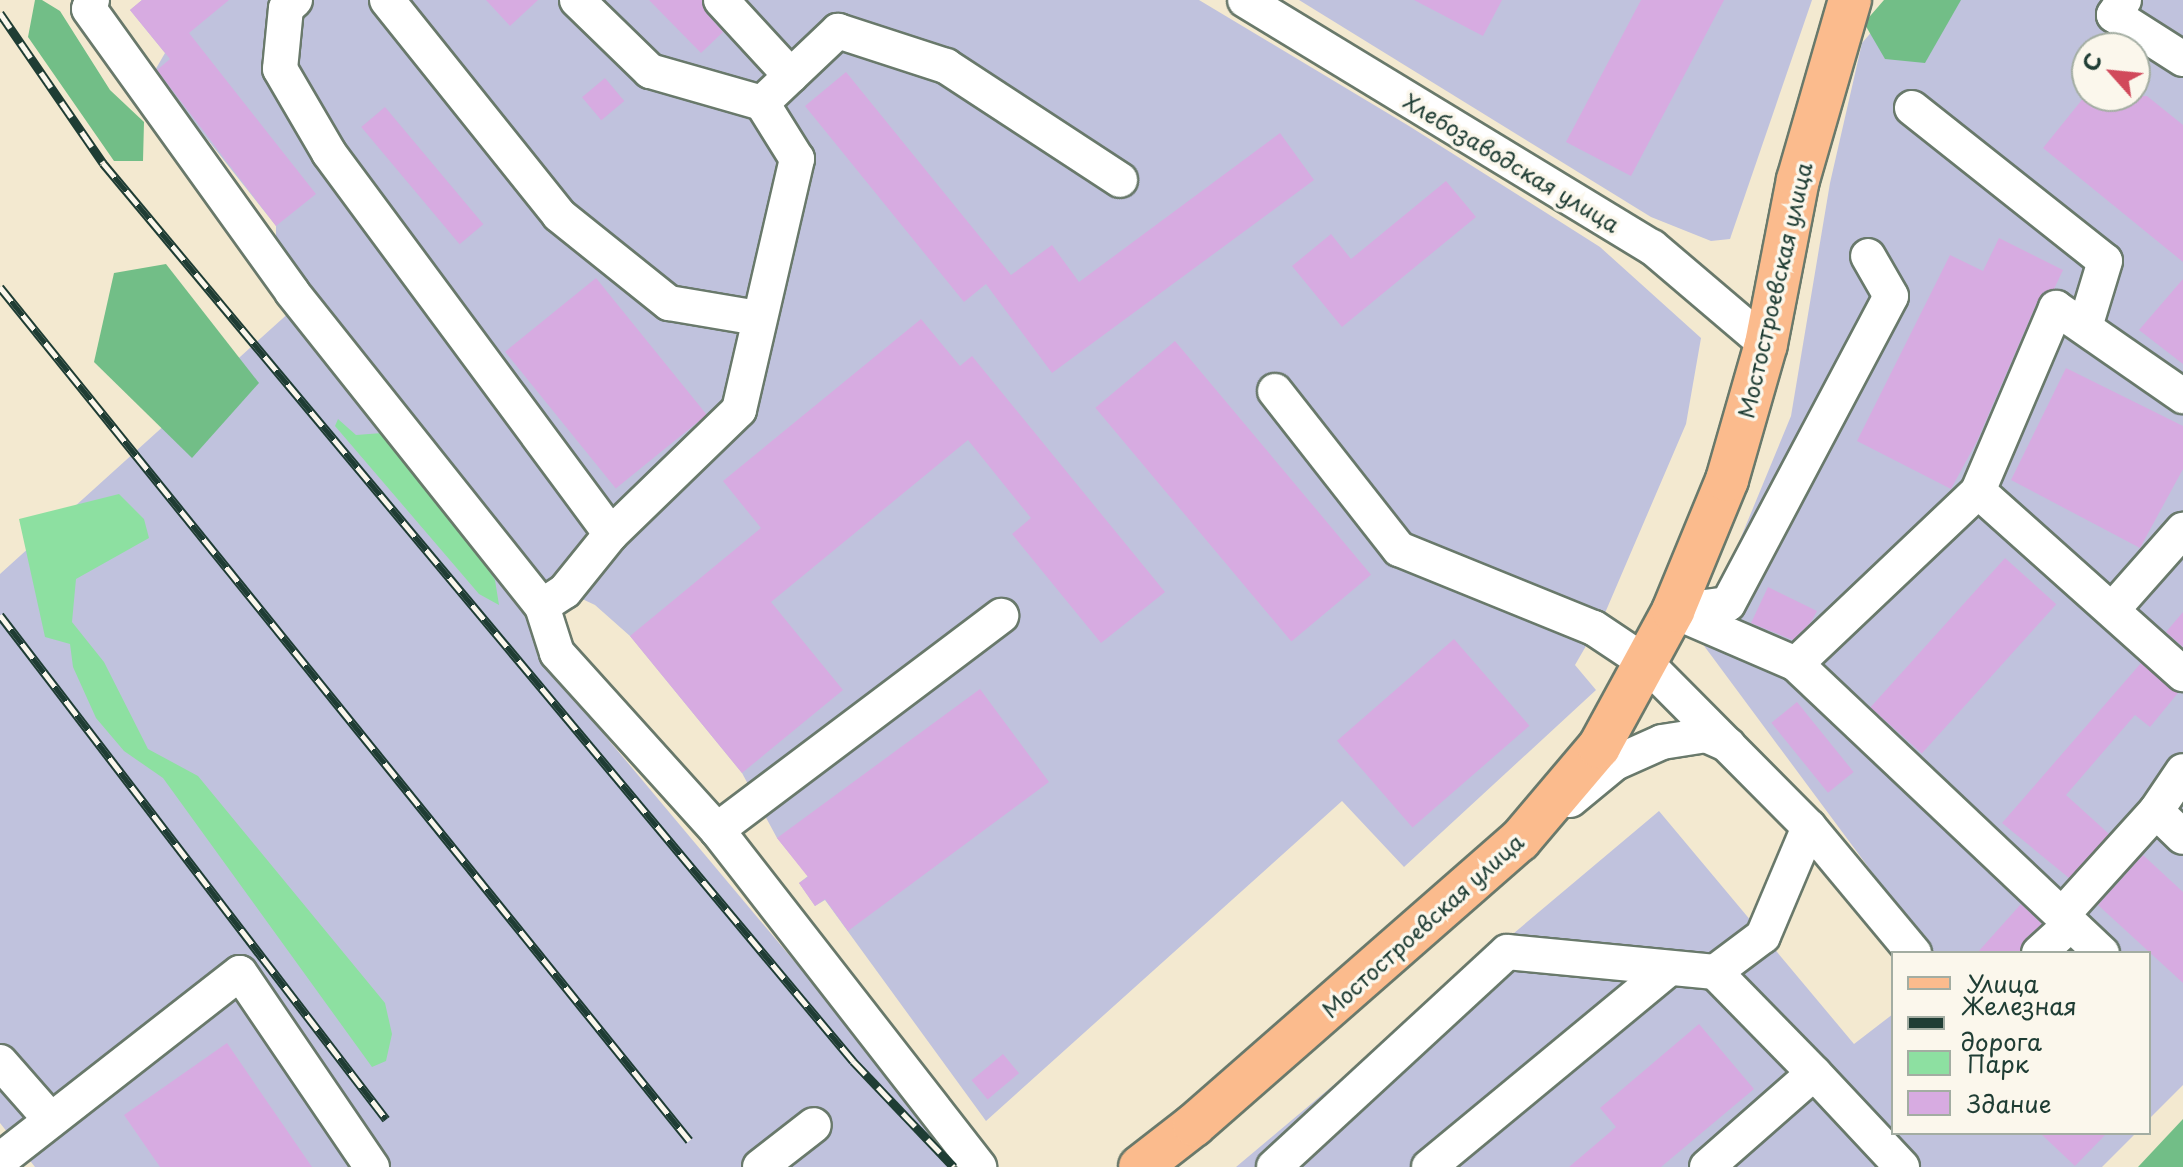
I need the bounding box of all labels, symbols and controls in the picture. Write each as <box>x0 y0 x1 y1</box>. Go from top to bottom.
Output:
north arrow <box>2071 32 2151 112</box>
text: С <box>2072 47 2109 77</box>
street label: Хлебозаводская улица <box>1399 87 1625 237</box>
street label: Мостостроевская улица <box>1732 159 1816 421</box>
street label: Мостостроевская улица <box>1315 827 1529 1023</box>
legend <box>1891 951 2151 1135</box>
text: Улица <box>1967 965 2039 1001</box>
text: Железная дорога <box>1961 987 2077 1059</box>
text: Парк <box>1967 1045 2029 1081</box>
text: Здание <box>1967 1085 2052 1121</box>

